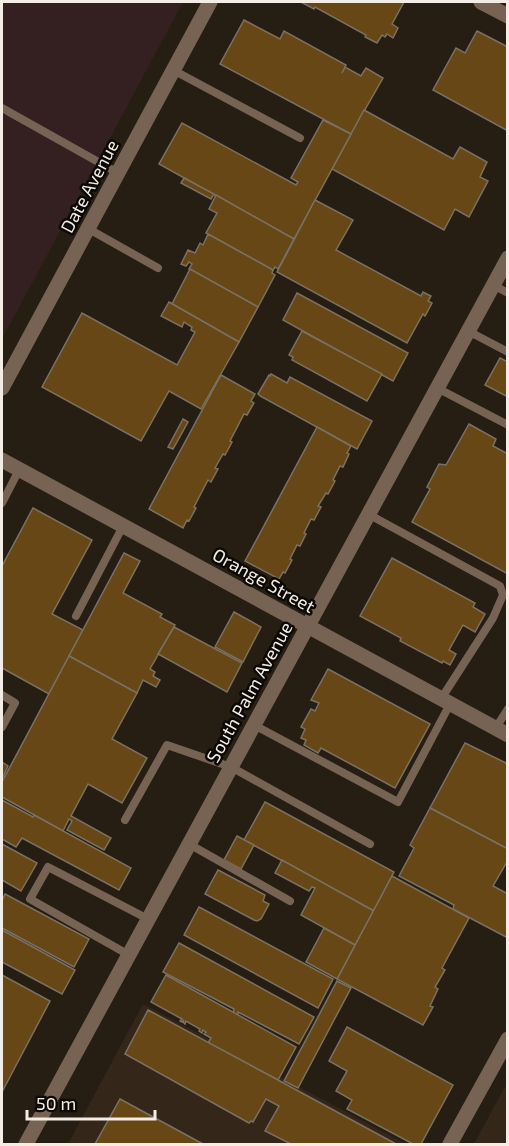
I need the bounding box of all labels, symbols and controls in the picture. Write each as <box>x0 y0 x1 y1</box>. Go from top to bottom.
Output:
street label: Date Avenue <box>55 136 123 236</box>
street label: Orange Street <box>209 543 319 617</box>
street label: South Palm Avenue <box>201 618 297 766</box>
scale bar <box>27 1083 154 1121</box>
text: 50 m <box>36 1092 76 1114</box>

